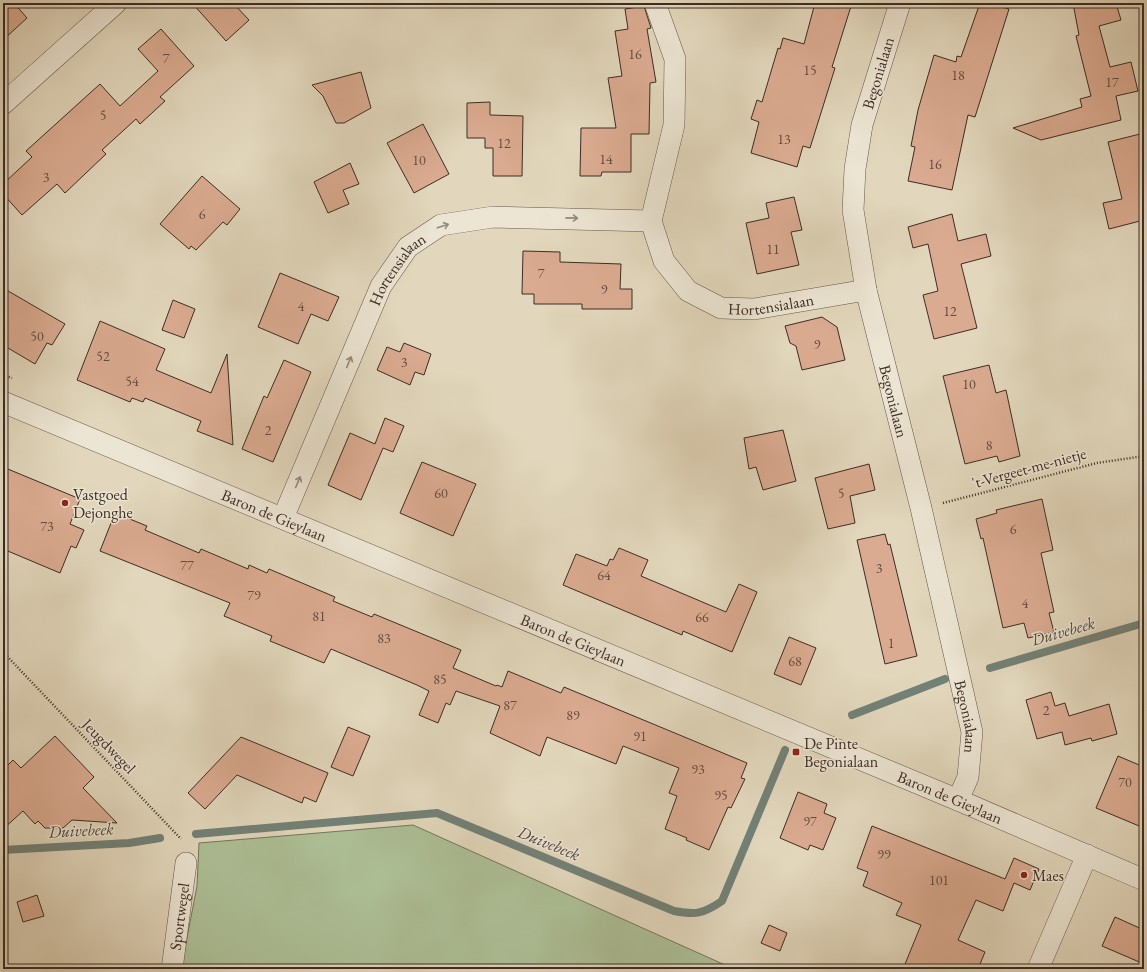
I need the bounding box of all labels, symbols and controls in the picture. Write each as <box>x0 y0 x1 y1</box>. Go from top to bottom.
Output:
street label: Begonialaan <box>857 34 899 112</box>
house number: 16 <box>628 45 642 63</box>
house number: 7 <box>163 49 170 67</box>
house number: 15 <box>803 61 817 79</box>
house number: 18 <box>951 66 965 84</box>
house number: 17 <box>1105 73 1119 91</box>
house number: 5 <box>100 106 106 124</box>
house number: 13 <box>777 130 791 148</box>
house number: 12 <box>497 134 511 152</box>
house number: 14 <box>599 150 613 168</box>
house number: 10 <box>412 151 426 169</box>
house number: 16 <box>928 155 942 173</box>
house number: 3 <box>43 168 50 186</box>
house number: 6 <box>199 205 206 223</box>
one-way arrow <box>565 214 578 222</box>
one-way arrow <box>437 222 450 229</box>
street label: Hortensialaan <box>363 227 430 309</box>
house number: 11 <box>766 240 780 258</box>
house number: 7 <box>538 264 545 282</box>
house number: 9 <box>601 280 608 298</box>
street label: Hortensialaan <box>728 288 816 320</box>
house number: 4 <box>298 297 305 315</box>
house number: 12 <box>943 302 957 320</box>
house number: 50 <box>30 327 44 345</box>
house number: 9 <box>814 335 821 353</box>
house number: 52 <box>96 347 110 365</box>
house number: 3 <box>401 353 408 371</box>
one-way arrow <box>345 357 353 369</box>
street label: Begonialaan <box>875 362 913 440</box>
house number: 54 <box>125 372 139 390</box>
house number: 10 <box>962 375 976 393</box>
house number: 2 <box>265 421 272 439</box>
house number: 8 <box>986 436 993 454</box>
street label: 't-Vergeet-me-nietje <box>970 443 1088 493</box>
one-way arrow <box>295 477 302 489</box>
place label: Vastgoed Dejonghe <box>73 484 133 523</box>
street label: Baron de Gieylaan <box>219 484 331 547</box>
house number: 60 <box>434 484 448 502</box>
house number: 5 <box>838 484 844 502</box>
marker: Vastgoed Dejonghe <box>60 498 70 508</box>
house number: 73 <box>40 517 54 535</box>
house number: 6 <box>1010 520 1017 538</box>
house number: 77 <box>180 556 194 574</box>
house number: 3 <box>876 559 883 577</box>
house number: 64 <box>597 566 611 584</box>
house number: 79 <box>247 586 261 604</box>
house number: 4 <box>1022 594 1029 612</box>
house number: 81 <box>312 607 326 625</box>
street label: Baron de Gieylaan <box>518 608 630 671</box>
house number: 66 <box>695 608 709 626</box>
water label: Duivebeek <box>1028 611 1098 651</box>
house number: 83 <box>377 629 391 647</box>
house number: 1 <box>888 634 894 652</box>
house number: 68 <box>788 652 802 670</box>
house number: 85 <box>433 670 447 688</box>
street label: Begonialaan <box>950 678 982 755</box>
house number: 87 <box>503 696 517 714</box>
house number: 2 <box>1043 701 1050 719</box>
house number: 89 <box>566 706 580 724</box>
street label: Jeugdwegel <box>76 712 141 778</box>
house number: 91 <box>633 727 647 745</box>
place label: De Pinte Begonialaan <box>804 733 879 772</box>
marker: De Pinte Begonialaan <box>791 747 801 757</box>
house number: 93 <box>691 760 705 778</box>
street label: Baron de Gieylaan <box>894 765 1006 829</box>
house number: 70 <box>1118 773 1132 791</box>
house number: 95 <box>714 786 728 804</box>
house number: 97 <box>803 812 817 830</box>
water label: Duivebeek <box>47 817 114 843</box>
water label: Duivebeek <box>514 820 584 866</box>
house number: 99 <box>877 845 891 863</box>
place label: Maes <box>1032 865 1064 886</box>
marker: Maes <box>1019 870 1029 880</box>
house number: 101 <box>929 871 949 889</box>
street label: Sportwegel <box>164 881 194 952</box>

